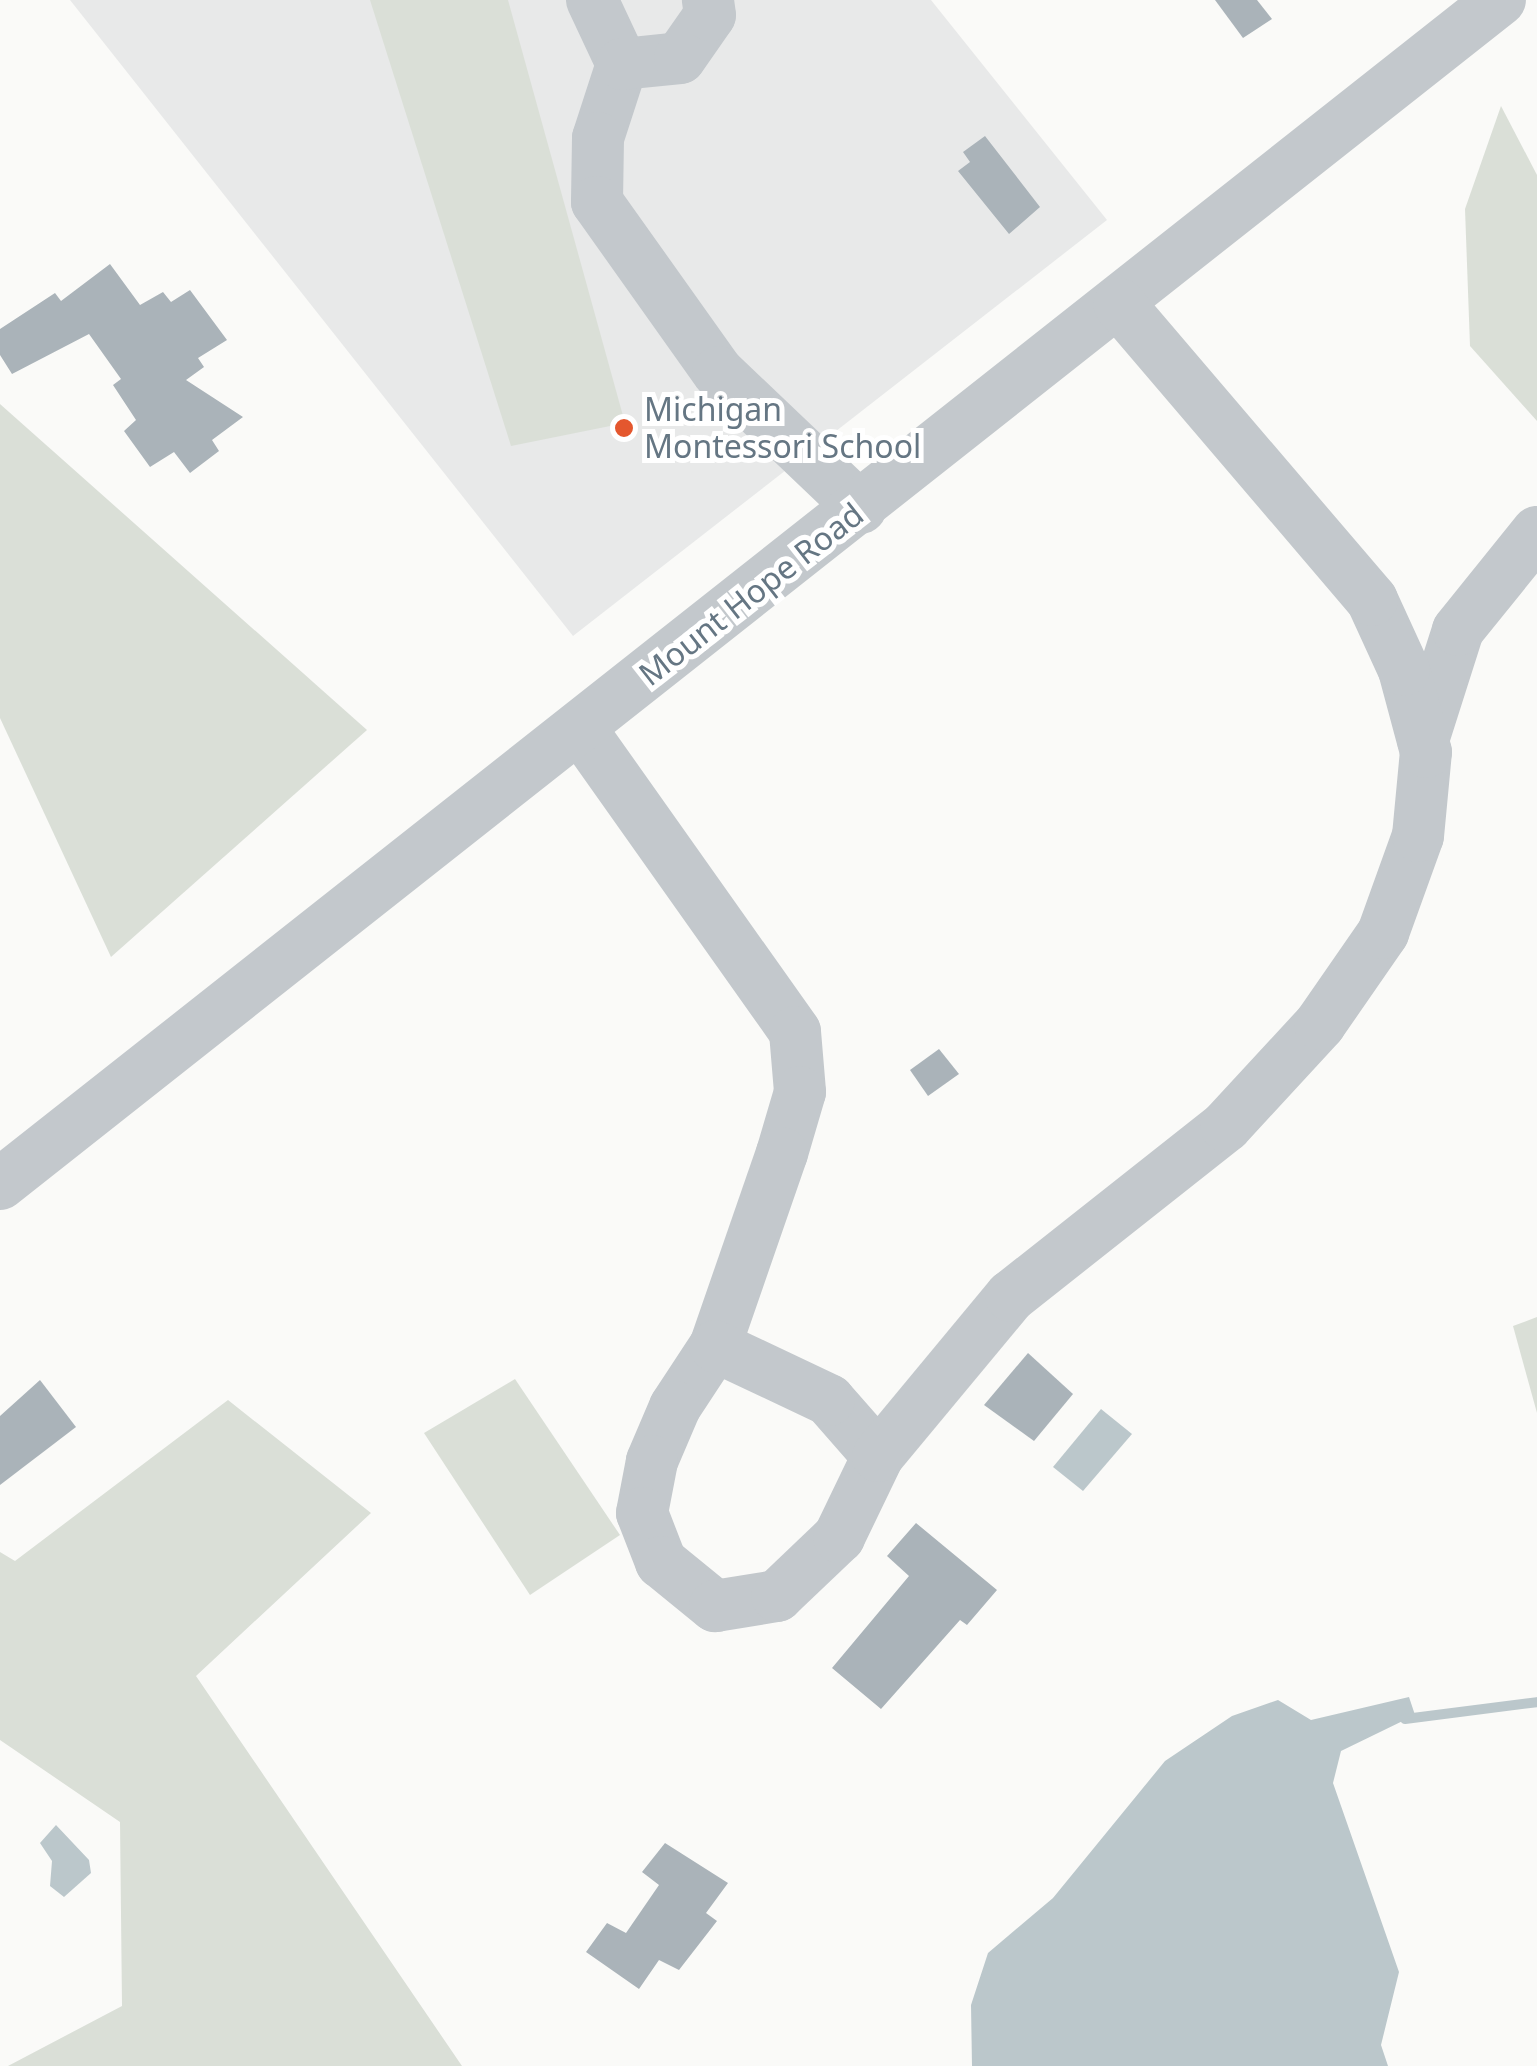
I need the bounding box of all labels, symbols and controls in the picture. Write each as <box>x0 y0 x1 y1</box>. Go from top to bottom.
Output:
place label: Michigan Montessori School <box>644 391 921 466</box>
marker: Michigan Montessori School <box>613 417 635 439</box>
street label: Mount Hope Road <box>631 495 871 693</box>

